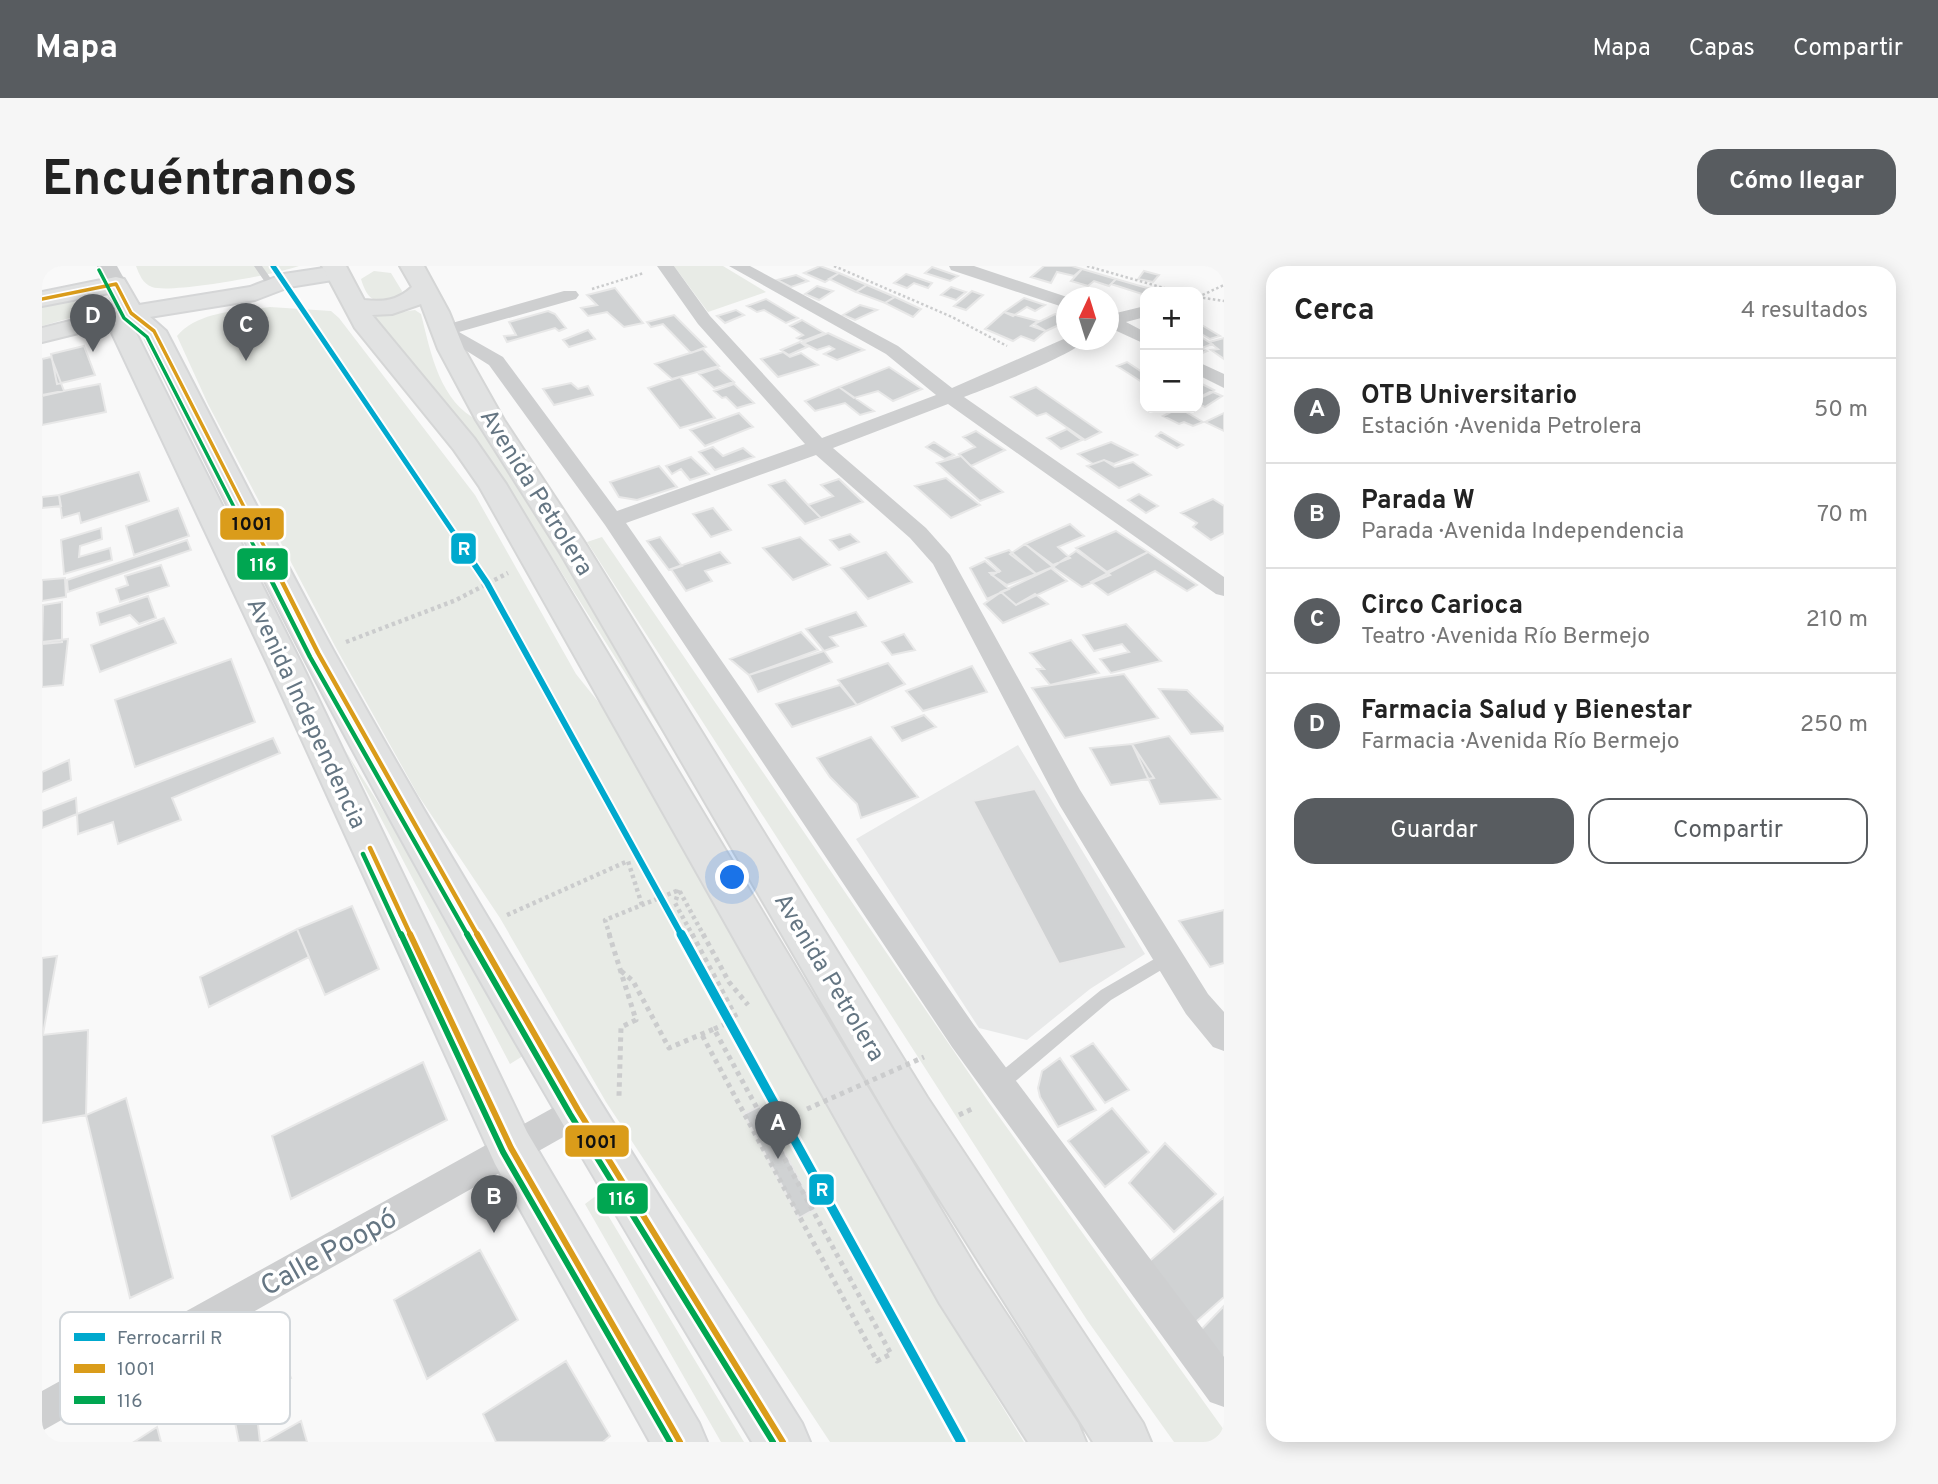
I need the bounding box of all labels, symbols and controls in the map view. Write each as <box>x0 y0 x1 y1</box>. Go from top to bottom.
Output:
text: Mapa <box>35 28 118 70</box>
text: Mapa <box>1593 34 1651 64</box>
text: Capas <box>1689 34 1755 64</box>
text: Compartir <box>1793 34 1903 64</box>
button: Cómo llegar <box>1697 149 1896 215</box>
text: Encuéntranos <box>42 151 357 213</box>
north arrow <box>1056 287 1119 350</box>
map controls <box>1140 287 1203 413</box>
button: + <box>1140 287 1203 350</box>
text: Cerca <box>1294 293 1374 330</box>
pin: D <box>70 294 116 352</box>
text: 4 resultados <box>1741 297 1868 326</box>
pin: C <box>223 303 269 361</box>
button: − <box>1140 350 1203 413</box>
text: OTB Universitario <box>1361 380 1577 413</box>
text: A <box>1309 396 1325 425</box>
text: 50 m <box>1814 396 1868 425</box>
street label: Avenida Petrolera <box>472 404 599 582</box>
text: Estación · Avenida Petrolera <box>1361 413 1642 442</box>
text: Parada W <box>1361 485 1475 518</box>
text: B <box>1309 501 1325 530</box>
text: 70 m <box>1817 501 1868 530</box>
line badge: 1001 <box>219 507 285 541</box>
text: 1001 <box>232 513 272 537</box>
text: Parada · Avenida Independencia <box>1361 518 1684 547</box>
line badge: R <box>450 532 477 565</box>
text: R <box>457 538 471 562</box>
line badge: 116 <box>236 547 289 581</box>
text: 116 <box>250 554 276 578</box>
text: Circo Carioca <box>1361 590 1523 623</box>
street label: Avenida Independencia <box>238 594 372 834</box>
text: C <box>1310 606 1324 635</box>
text: 210 m <box>1806 606 1868 635</box>
text: Teatro · Avenida Río Bermejo <box>1361 623 1650 652</box>
text: Farmacia Salud y Bienestar <box>1361 695 1692 728</box>
text: D <box>1309 711 1325 740</box>
text: 250 m <box>1800 711 1868 740</box>
text: Farmacia · Avenida Río Bermejo <box>1361 728 1680 757</box>
button: Guardar <box>1294 798 1574 864</box>
button: Compartir <box>1588 798 1868 864</box>
your location <box>715 860 749 894</box>
street label: Avenida Petrolera <box>766 889 890 1068</box>
pin: A <box>755 1101 801 1159</box>
line badge: 1001 <box>564 1124 630 1158</box>
text: 1001 <box>577 1131 617 1155</box>
line badge: R <box>808 1173 835 1206</box>
pin: B <box>471 1175 517 1233</box>
text: R <box>815 1179 829 1203</box>
line badge: 116 <box>596 1182 649 1215</box>
text: 116 <box>609 1188 635 1212</box>
street label: Calle Poopó <box>255 1201 404 1306</box>
legend <box>60 1312 290 1424</box>
text: Ferrocarril R <box>117 1327 223 1351</box>
text: 1001 <box>117 1358 155 1382</box>
text: 116 <box>117 1390 143 1414</box>

